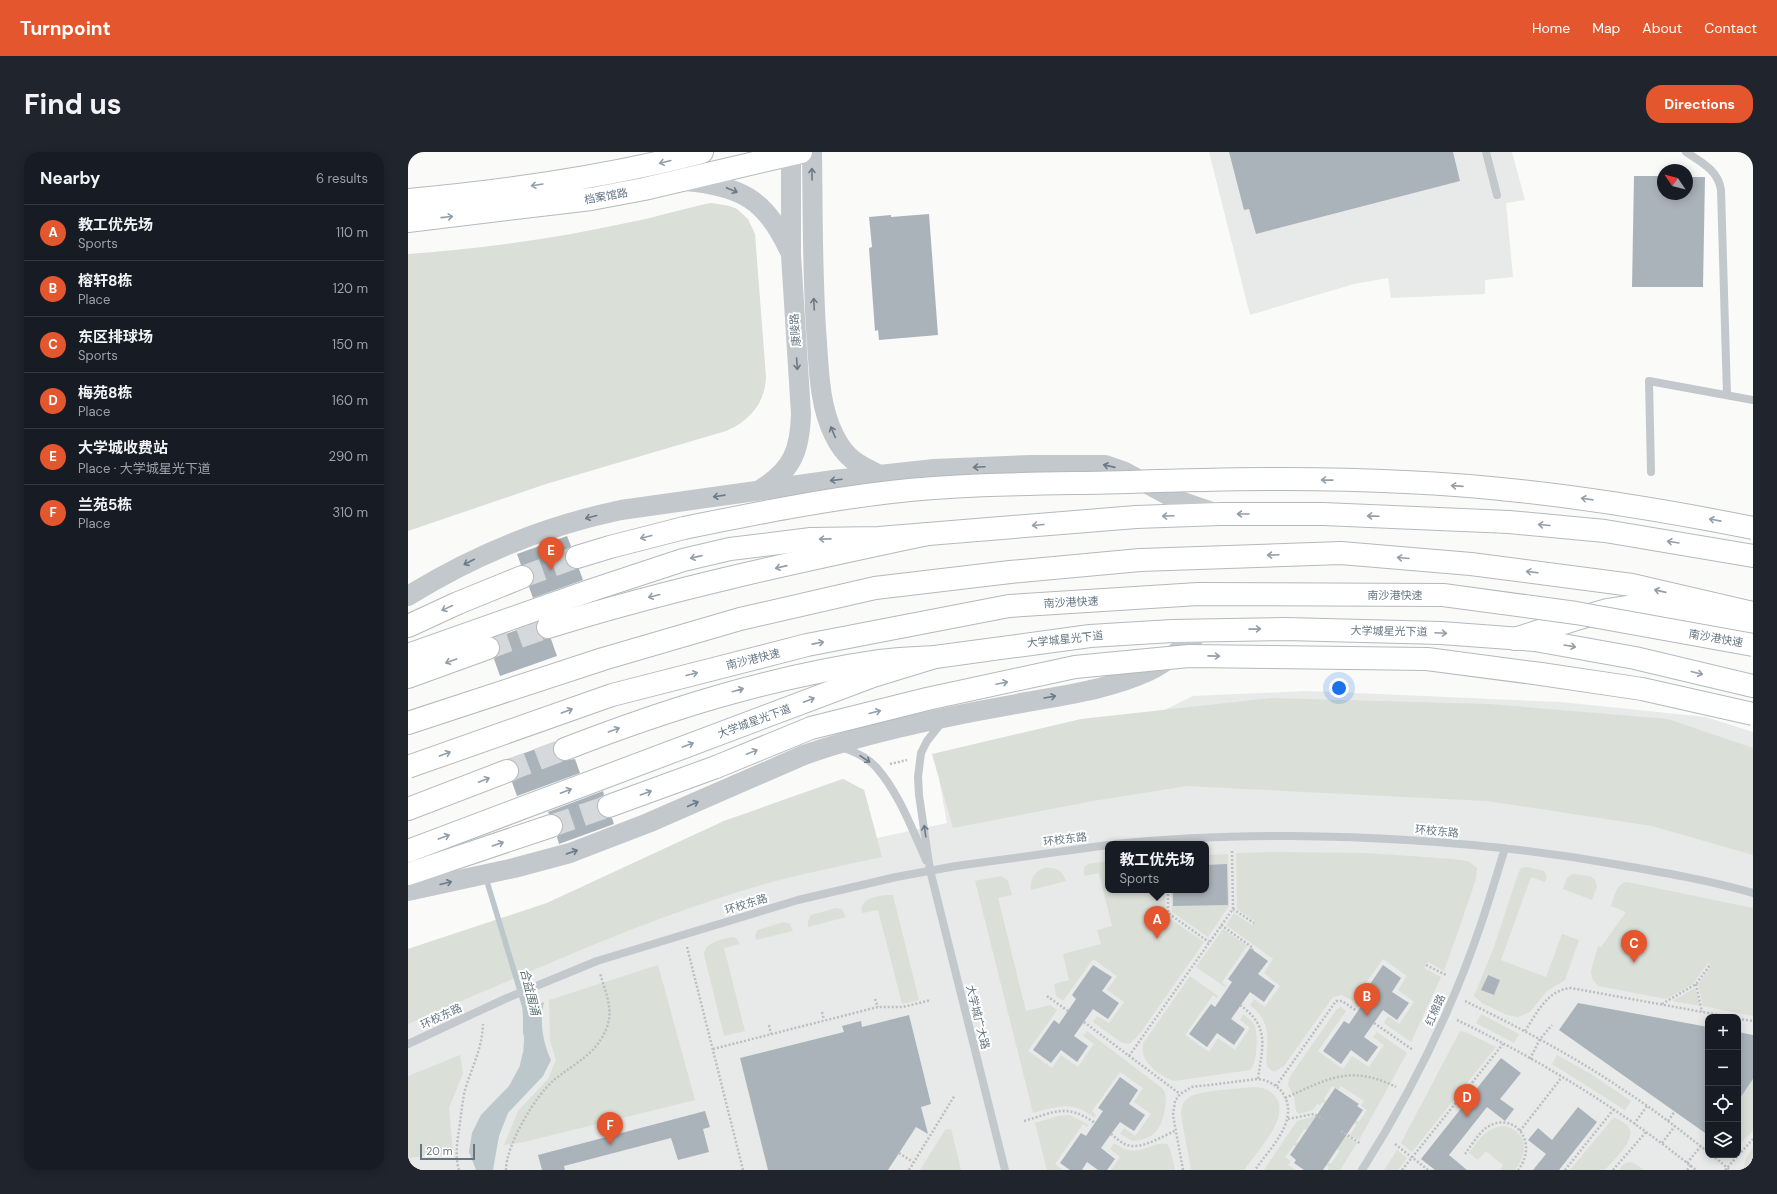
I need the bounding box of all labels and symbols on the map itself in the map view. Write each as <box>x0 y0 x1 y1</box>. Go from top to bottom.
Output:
one-way arrow <box>658 158 671 166</box>
north arrow <box>1657 164 1693 200</box>
one-way arrow <box>808 168 816 181</box>
one-way arrow <box>531 181 544 189</box>
street label: 档案馆路 <box>583 185 629 207</box>
one-way arrow <box>726 186 738 194</box>
one-way arrow <box>440 214 453 221</box>
one-way arrow <box>811 298 818 311</box>
street label: 康陵路 <box>787 313 803 347</box>
one-way arrow <box>794 357 801 370</box>
one-way arrow <box>829 426 836 438</box>
one-way arrow <box>1102 462 1115 470</box>
one-way arrow <box>973 464 986 471</box>
one-way arrow <box>829 476 842 484</box>
one-way arrow <box>1321 476 1334 484</box>
one-way arrow <box>1451 482 1464 489</box>
one-way arrow <box>713 492 726 500</box>
one-way arrow <box>1580 495 1593 503</box>
one-way arrow <box>1237 510 1250 518</box>
one-way arrow <box>1162 512 1175 520</box>
one-way arrow <box>1367 512 1380 520</box>
one-way arrow <box>585 514 598 521</box>
one-way arrow <box>1709 516 1722 524</box>
one-way arrow <box>1032 522 1045 529</box>
one-way arrow <box>1538 522 1551 529</box>
one-way arrow <box>640 533 653 541</box>
one-way arrow <box>819 535 832 543</box>
pin: E <box>538 537 564 570</box>
one-way arrow <box>1667 538 1680 546</box>
one-way arrow <box>1267 552 1280 559</box>
one-way arrow <box>690 553 703 561</box>
one-way arrow <box>1397 555 1410 562</box>
one-way arrow <box>464 559 476 566</box>
one-way arrow <box>775 563 788 571</box>
one-way arrow <box>1526 568 1539 576</box>
one-way arrow <box>1654 587 1667 595</box>
street label: 南沙港快速 <box>1368 588 1423 602</box>
one-way arrow <box>648 593 661 601</box>
street label: 南沙港快速 <box>1043 594 1099 610</box>
one-way arrow <box>442 605 454 612</box>
street label: 大学城星光下道 <box>1350 623 1428 639</box>
one-way arrow <box>1248 625 1261 633</box>
street label: 南沙港快速 <box>1688 626 1744 650</box>
street label: 大学城星光下道 <box>1026 628 1104 650</box>
one-way arrow <box>1434 629 1447 636</box>
one-way arrow <box>811 639 824 647</box>
one-way arrow <box>1563 642 1576 650</box>
street label: 南沙港快速 <box>725 646 781 672</box>
one-way arrow <box>1207 652 1220 660</box>
one-way arrow <box>446 658 458 666</box>
one-way arrow <box>1691 669 1704 677</box>
one-way arrow <box>685 670 698 678</box>
one-way arrow <box>995 678 1008 686</box>
your location <box>1329 678 1349 698</box>
one-way arrow <box>731 686 744 693</box>
one-way arrow <box>1043 693 1056 701</box>
one-way arrow <box>803 696 815 704</box>
street label: 大学城星光下道 <box>715 701 793 741</box>
one-way arrow <box>561 706 573 714</box>
one-way arrow <box>868 707 881 715</box>
one-way arrow <box>607 726 620 733</box>
one-way arrow <box>681 741 693 749</box>
one-way arrow <box>746 748 758 755</box>
one-way arrow <box>438 750 450 758</box>
one-way arrow <box>859 755 870 763</box>
one-way arrow <box>477 776 489 784</box>
one-way arrow <box>559 786 571 794</box>
one-way arrow <box>639 788 651 796</box>
one-way arrow <box>687 800 699 807</box>
street label: 环校东路 <box>1414 822 1460 840</box>
one-way arrow <box>921 825 929 838</box>
street label: 环校东路 <box>1042 829 1088 849</box>
one-way arrow <box>438 832 450 840</box>
one-way arrow <box>492 840 504 848</box>
one-way arrow <box>566 848 579 855</box>
one-way arrow <box>439 879 452 886</box>
street label: 环校东路 <box>723 891 769 917</box>
pin: A <box>1144 906 1170 939</box>
pin: C <box>1621 930 1647 963</box>
water label: 合益围涌 <box>516 967 544 1019</box>
street label: 大学城广大路 <box>963 983 993 1051</box>
pin: B <box>1354 983 1380 1016</box>
street label: 红棉路 <box>1422 992 1448 1028</box>
street label: 环校东路 <box>418 1000 464 1032</box>
pin: D <box>1454 1084 1480 1117</box>
pin: F <box>597 1112 623 1145</box>
scale bar <box>420 1142 475 1161</box>

